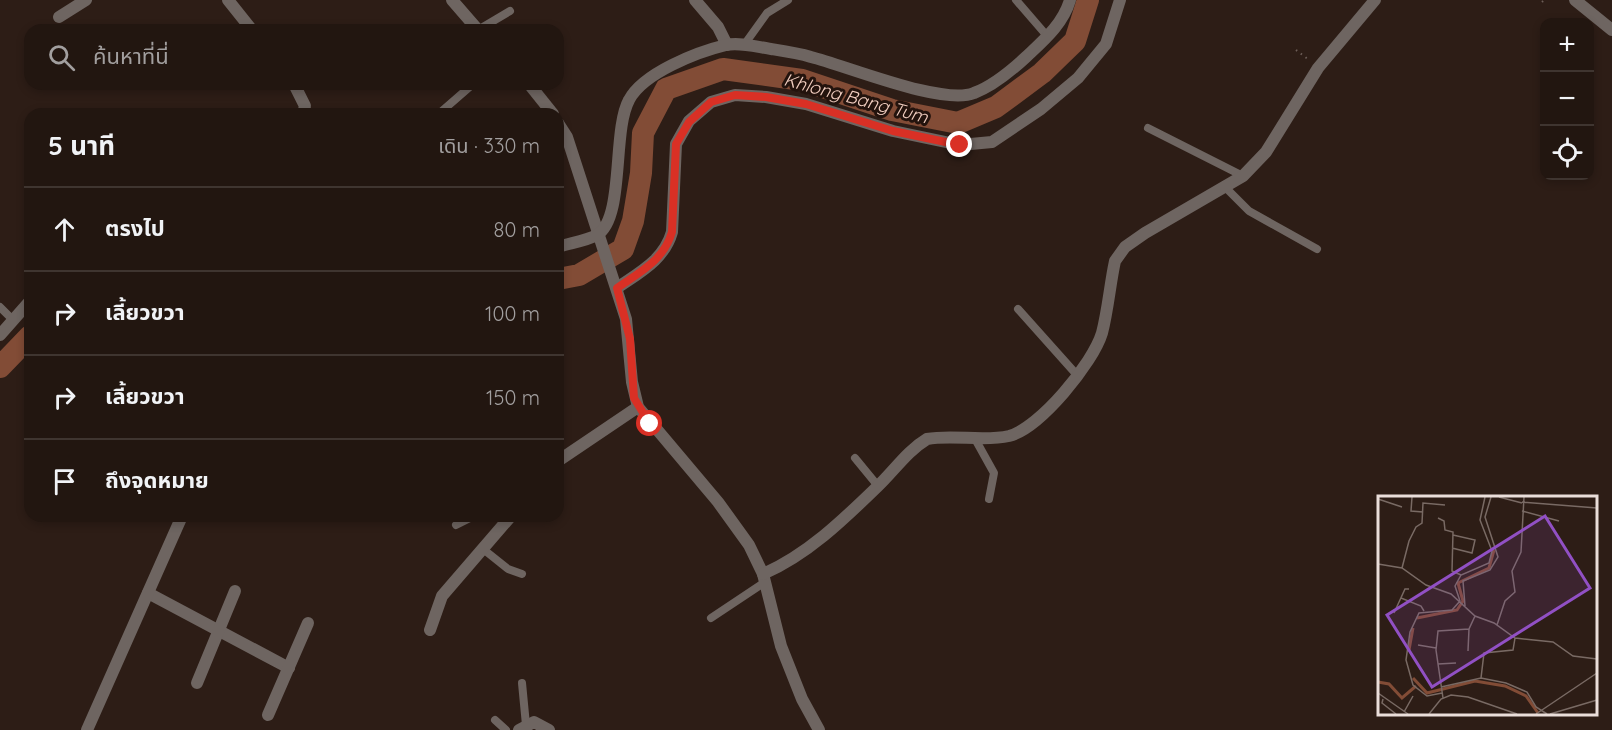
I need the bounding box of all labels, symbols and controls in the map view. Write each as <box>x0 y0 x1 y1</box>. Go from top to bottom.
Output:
map controls <box>1540 18 1594 180</box>
button: + <box>1540 18 1594 72</box>
search box <box>24 24 564 90</box>
icon: search <box>45 41 78 74</box>
text: ค้นหาที่นี่ <box>93 42 169 70</box>
water label: Khlong Bang Tum <box>781 68 931 128</box>
button: − <box>1540 72 1594 126</box>
button: locate <box>1540 126 1594 180</box>
text: 5 นาที <box>48 129 115 162</box>
route end <box>946 131 972 157</box>
text: เดิน · 330 m <box>438 133 540 158</box>
icon: ahead <box>48 213 81 246</box>
text: ตรงไป <box>105 214 165 242</box>
text: 80 m <box>494 217 540 242</box>
icon: right <box>48 297 81 330</box>
text: เลี้ยวขวา <box>105 298 185 326</box>
text: 100 m <box>485 301 540 326</box>
icon: right <box>48 381 81 414</box>
text: เลี้ยวขวา <box>105 382 185 410</box>
text: 150 m <box>486 385 540 410</box>
route start <box>636 410 662 436</box>
icon: arrive <box>48 465 81 498</box>
text: ถึงจุดหมาย <box>105 466 209 494</box>
inset map <box>1378 496 1597 715</box>

